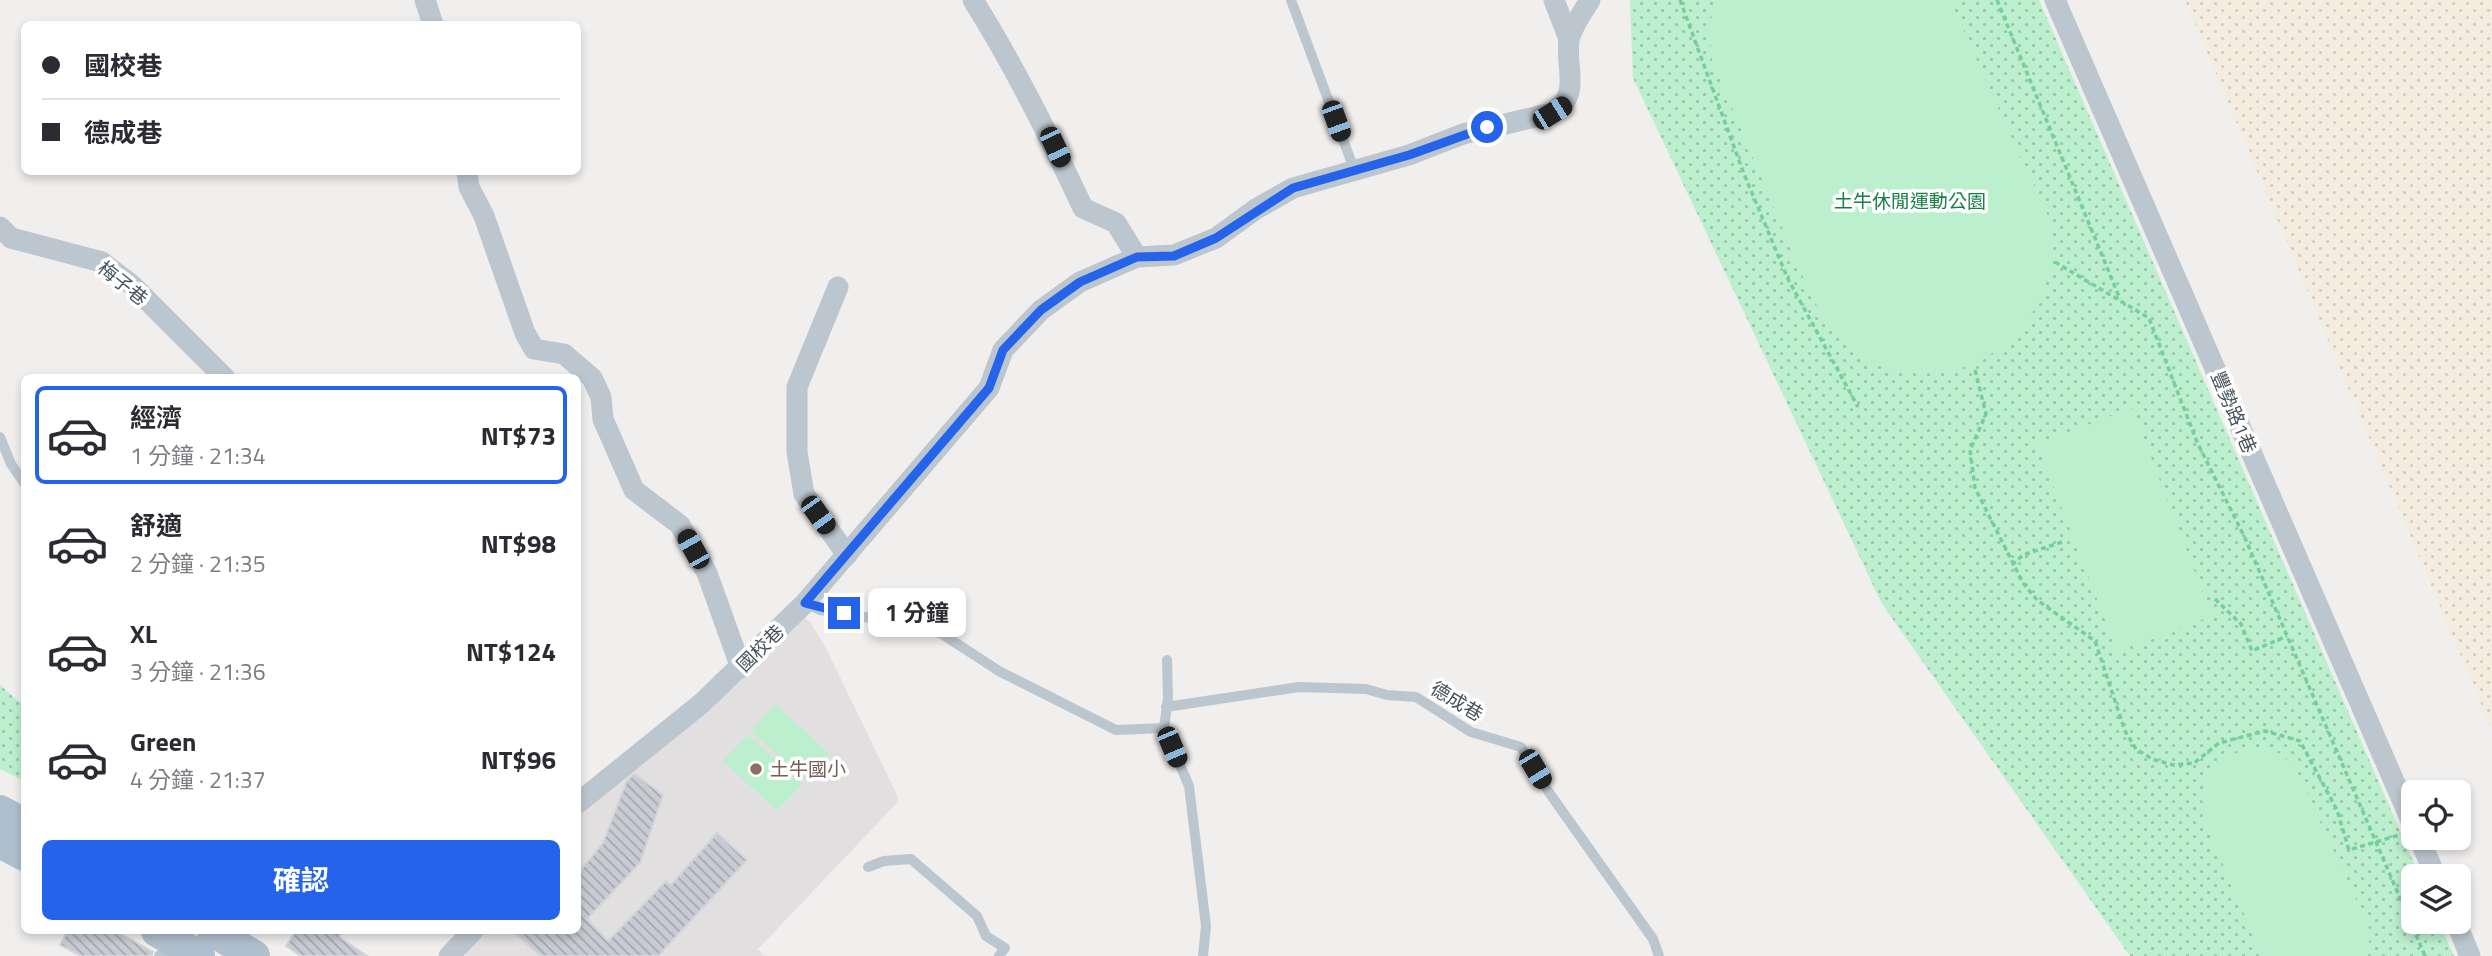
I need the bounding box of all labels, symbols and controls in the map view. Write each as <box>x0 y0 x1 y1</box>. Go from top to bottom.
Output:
text: 國校巷 <box>84 46 162 85</box>
car <box>1529 93 1576 133</box>
car <box>1319 98 1354 144</box>
route start <box>1471 111 1503 143</box>
text: 德成巷 <box>84 113 162 152</box>
car <box>1037 124 1074 170</box>
park label: 土牛休閒運動公園 <box>1834 186 1986 215</box>
street label: 梅子巷 <box>92 253 155 312</box>
street label: 豐勢路1巷 <box>2204 366 2265 457</box>
text: 經濟 <box>130 398 182 437</box>
icon: car <box>46 404 109 467</box>
text: NT$73 <box>481 416 556 455</box>
text: 1 分鐘 · 21:34 <box>130 438 266 473</box>
car <box>798 492 839 538</box>
text: 舒適 <box>130 506 182 545</box>
icon: car <box>46 512 109 575</box>
text: NT$98 <box>481 524 556 563</box>
car <box>674 526 713 572</box>
text: 2 分鐘 · 21:35 <box>130 546 266 581</box>
callout: 1 分鐘 <box>868 588 966 638</box>
text: 1 分鐘 <box>885 595 949 630</box>
route end <box>828 597 860 629</box>
text: XL <box>130 614 157 653</box>
street label: 國校巷 <box>729 617 790 678</box>
icon: car <box>46 620 109 683</box>
text: NT$124 <box>466 632 556 671</box>
text: 3 分鐘 · 21:36 <box>130 654 266 689</box>
street label: 德成巷 <box>1425 673 1489 728</box>
text: Green <box>130 722 196 761</box>
car <box>1155 724 1190 770</box>
icon: car <box>46 728 109 791</box>
text: NT$96 <box>481 740 556 779</box>
car <box>1516 746 1555 792</box>
place label: 土牛國小 <box>770 754 846 783</box>
marker: 土牛國小 <box>748 761 764 777</box>
text: 4 分鐘 · 21:37 <box>130 762 266 797</box>
map controls <box>2401 780 2471 934</box>
button: locate <box>2401 780 2471 850</box>
button: 確認 <box>42 840 560 920</box>
button: layers <box>2401 864 2471 934</box>

